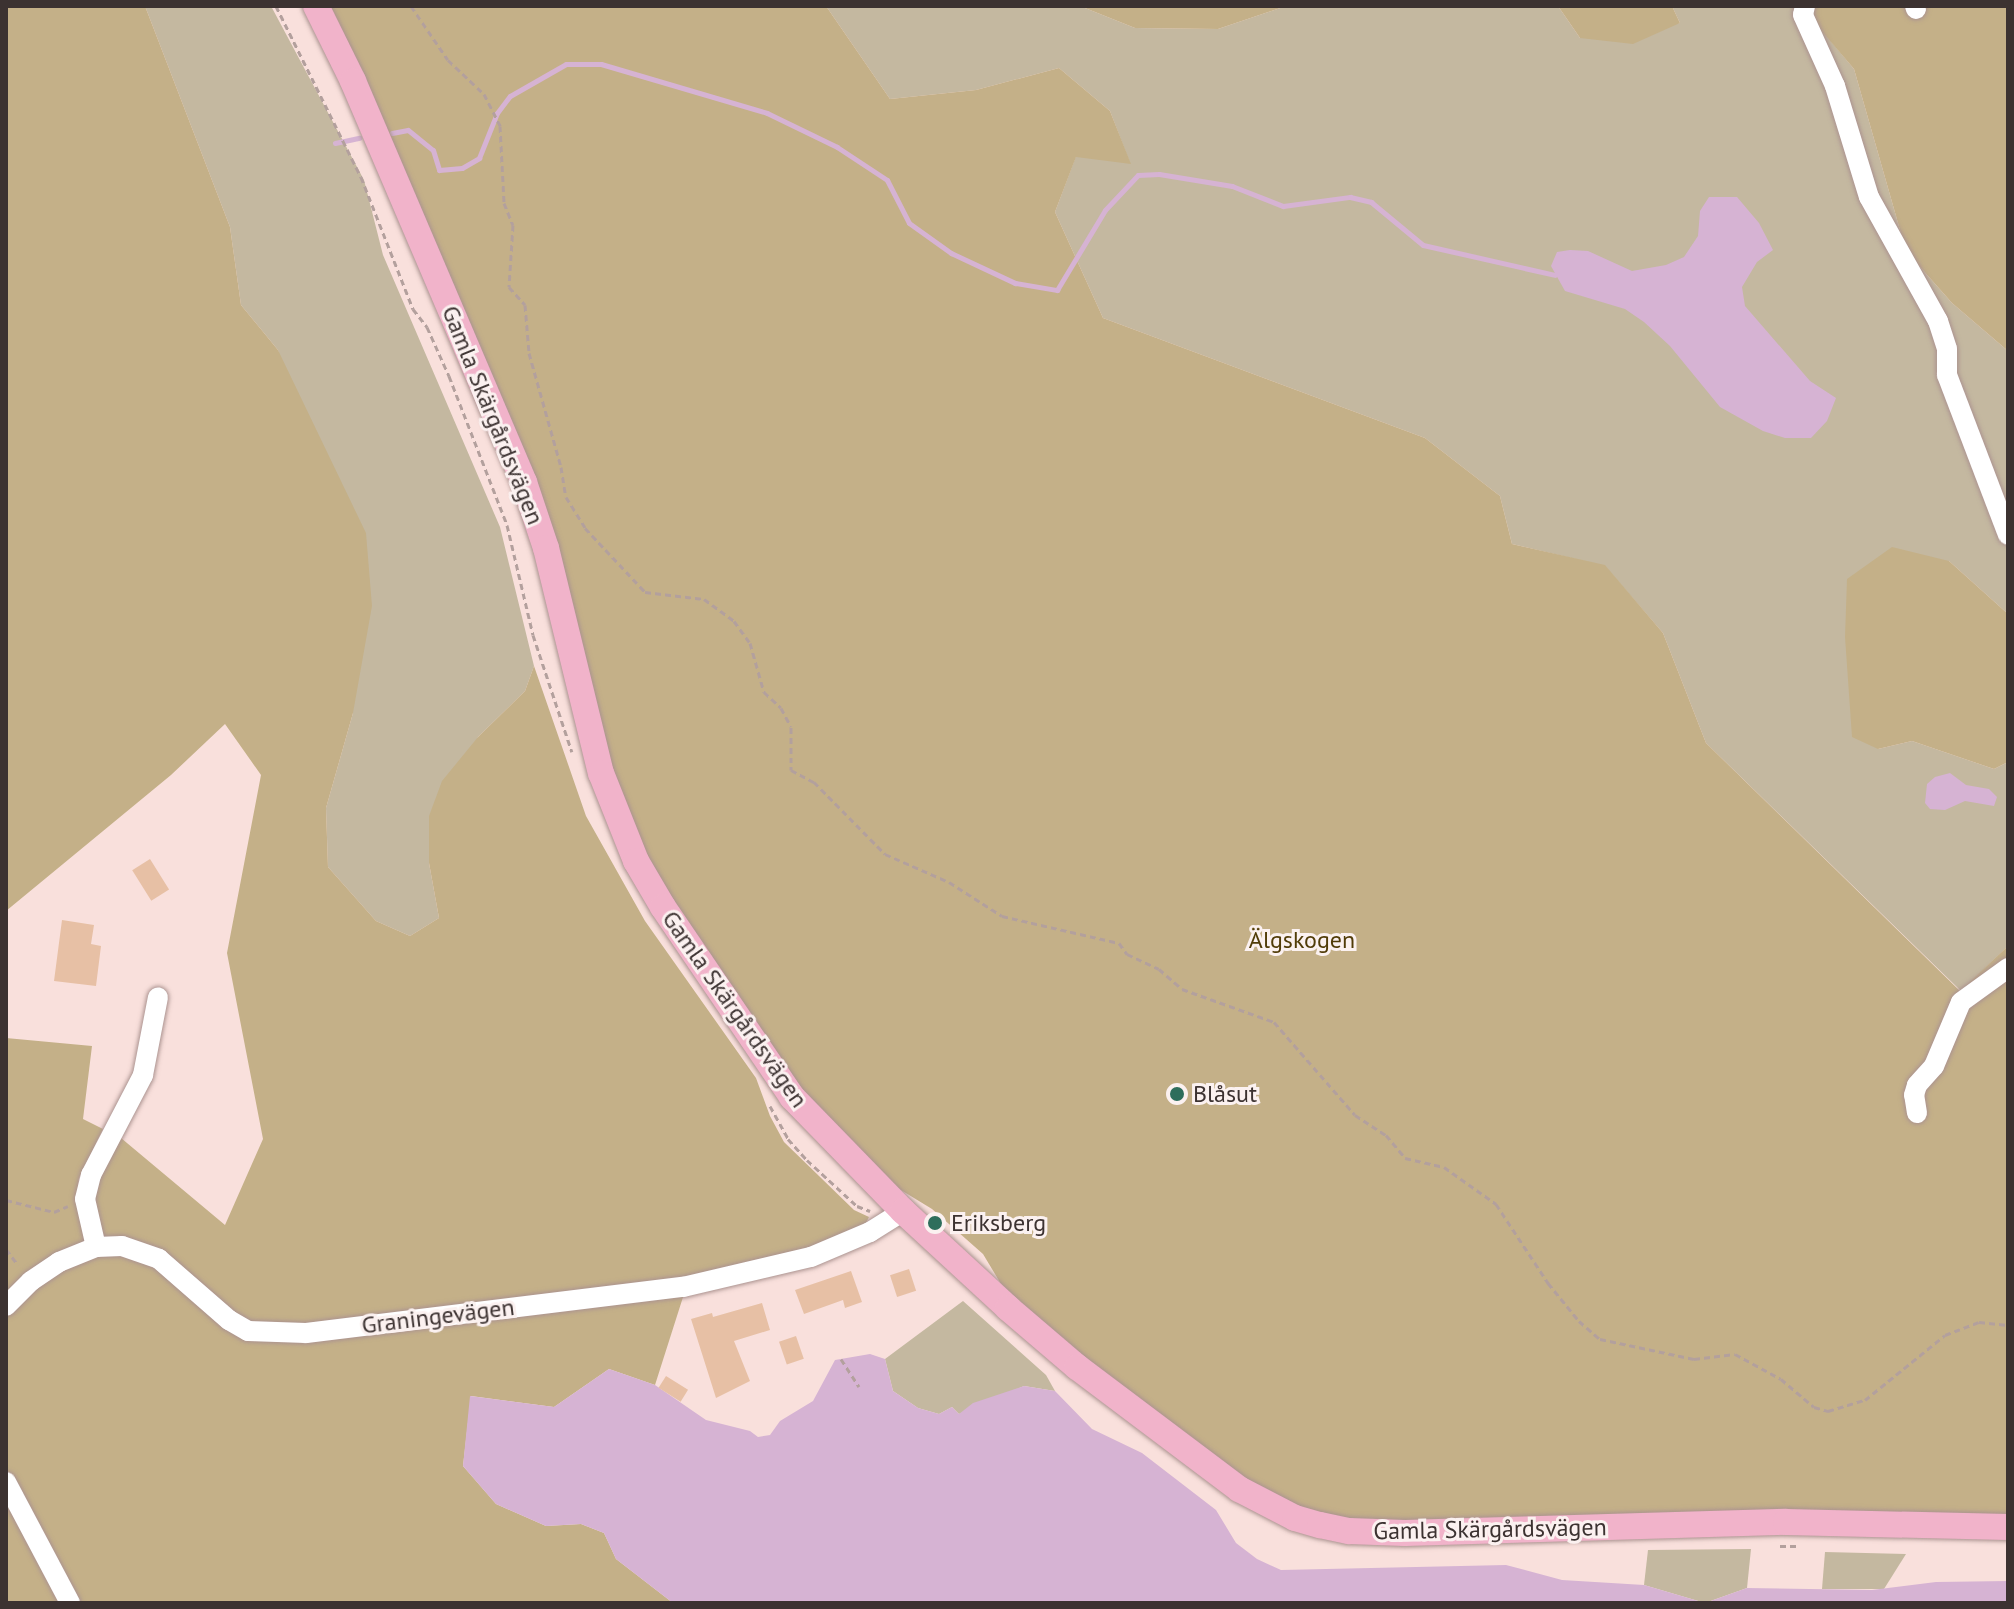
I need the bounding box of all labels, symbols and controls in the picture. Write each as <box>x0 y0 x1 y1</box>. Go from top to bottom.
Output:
street label: Gamla Skärgårdsvägen <box>436 301 550 529</box>
street label: Gamla Skärgårdsvägen <box>656 905 814 1113</box>
park label: Älgskogen <box>1249 926 1355 954</box>
place label: Blåsut <box>1193 1080 1257 1108</box>
marker: Blåsut <box>1168 1085 1186 1103</box>
place label: Eriksberg <box>951 1209 1046 1237</box>
marker: Eriksberg <box>926 1214 944 1232</box>
street label: Graningevägen <box>360 1292 516 1340</box>
street label: Gamla Skärgårdsvägen <box>1373 1513 1607 1545</box>

